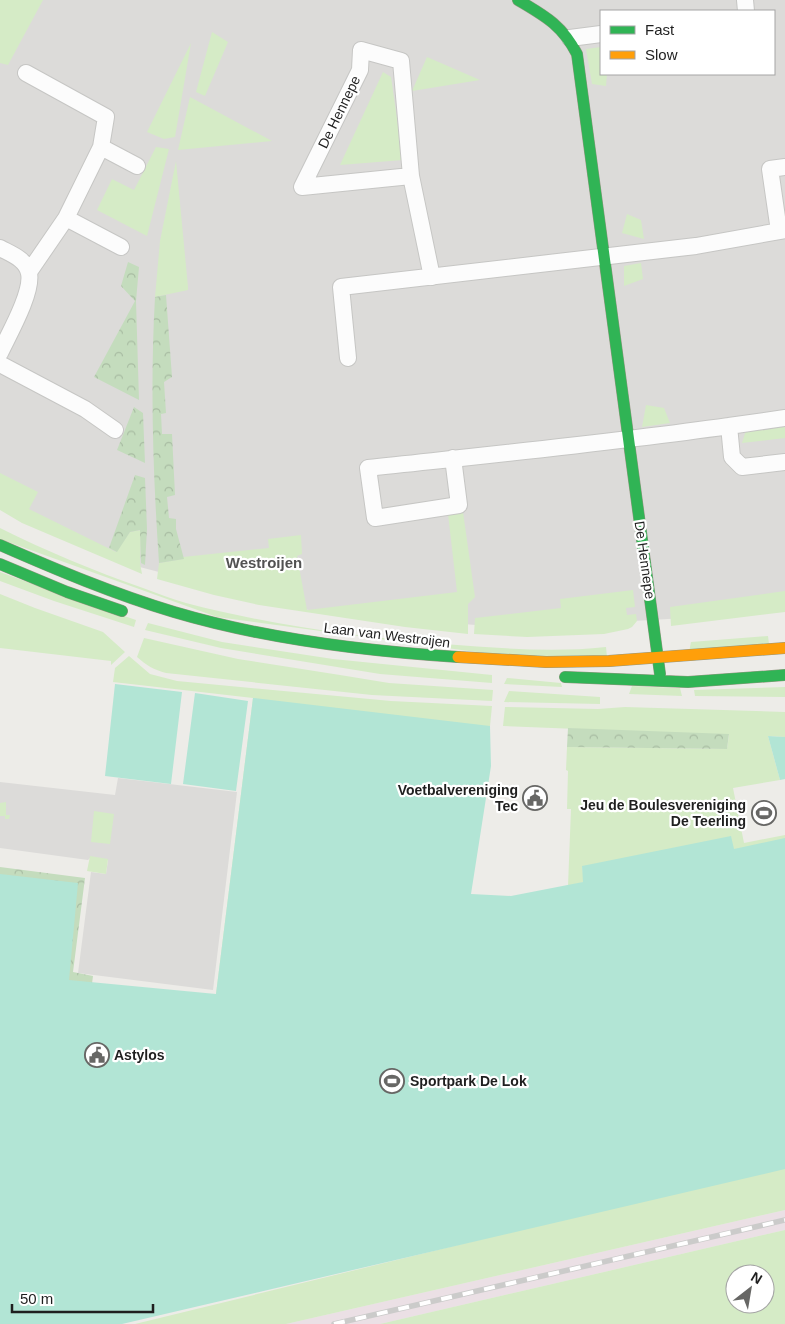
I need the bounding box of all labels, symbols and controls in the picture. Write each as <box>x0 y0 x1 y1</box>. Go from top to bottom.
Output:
legend <box>600 10 775 75</box>
text: Fast <box>645 21 675 38</box>
text: Slow <box>645 46 678 63</box>
street label: De Hennepe <box>315 73 364 151</box>
street label: De Hennepe <box>632 520 658 600</box>
district label: Westroijen <box>226 554 302 571</box>
street label: Laan van Westroijen <box>323 619 451 651</box>
place label: Voetbalvereniging Tec <box>398 782 518 814</box>
public building icon: Voetbalvereniging Tec <box>522 785 548 811</box>
place label: Jeu de Boulesvereniging De Teerling <box>580 797 746 829</box>
sports icon: Jeu de Boulesvereniging De Teerling <box>751 800 777 826</box>
public building icon: Astylos <box>84 1042 110 1068</box>
place label: Astylos <box>114 1047 165 1063</box>
sports icon: Sportpark De Lok <box>379 1068 405 1094</box>
place label: Sportpark De Lok <box>410 1073 527 1089</box>
north arrow <box>725 1264 775 1314</box>
text: N <box>748 1268 765 1287</box>
scale bar <box>12 1282 154 1314</box>
text: 50 m <box>20 1290 53 1307</box>

